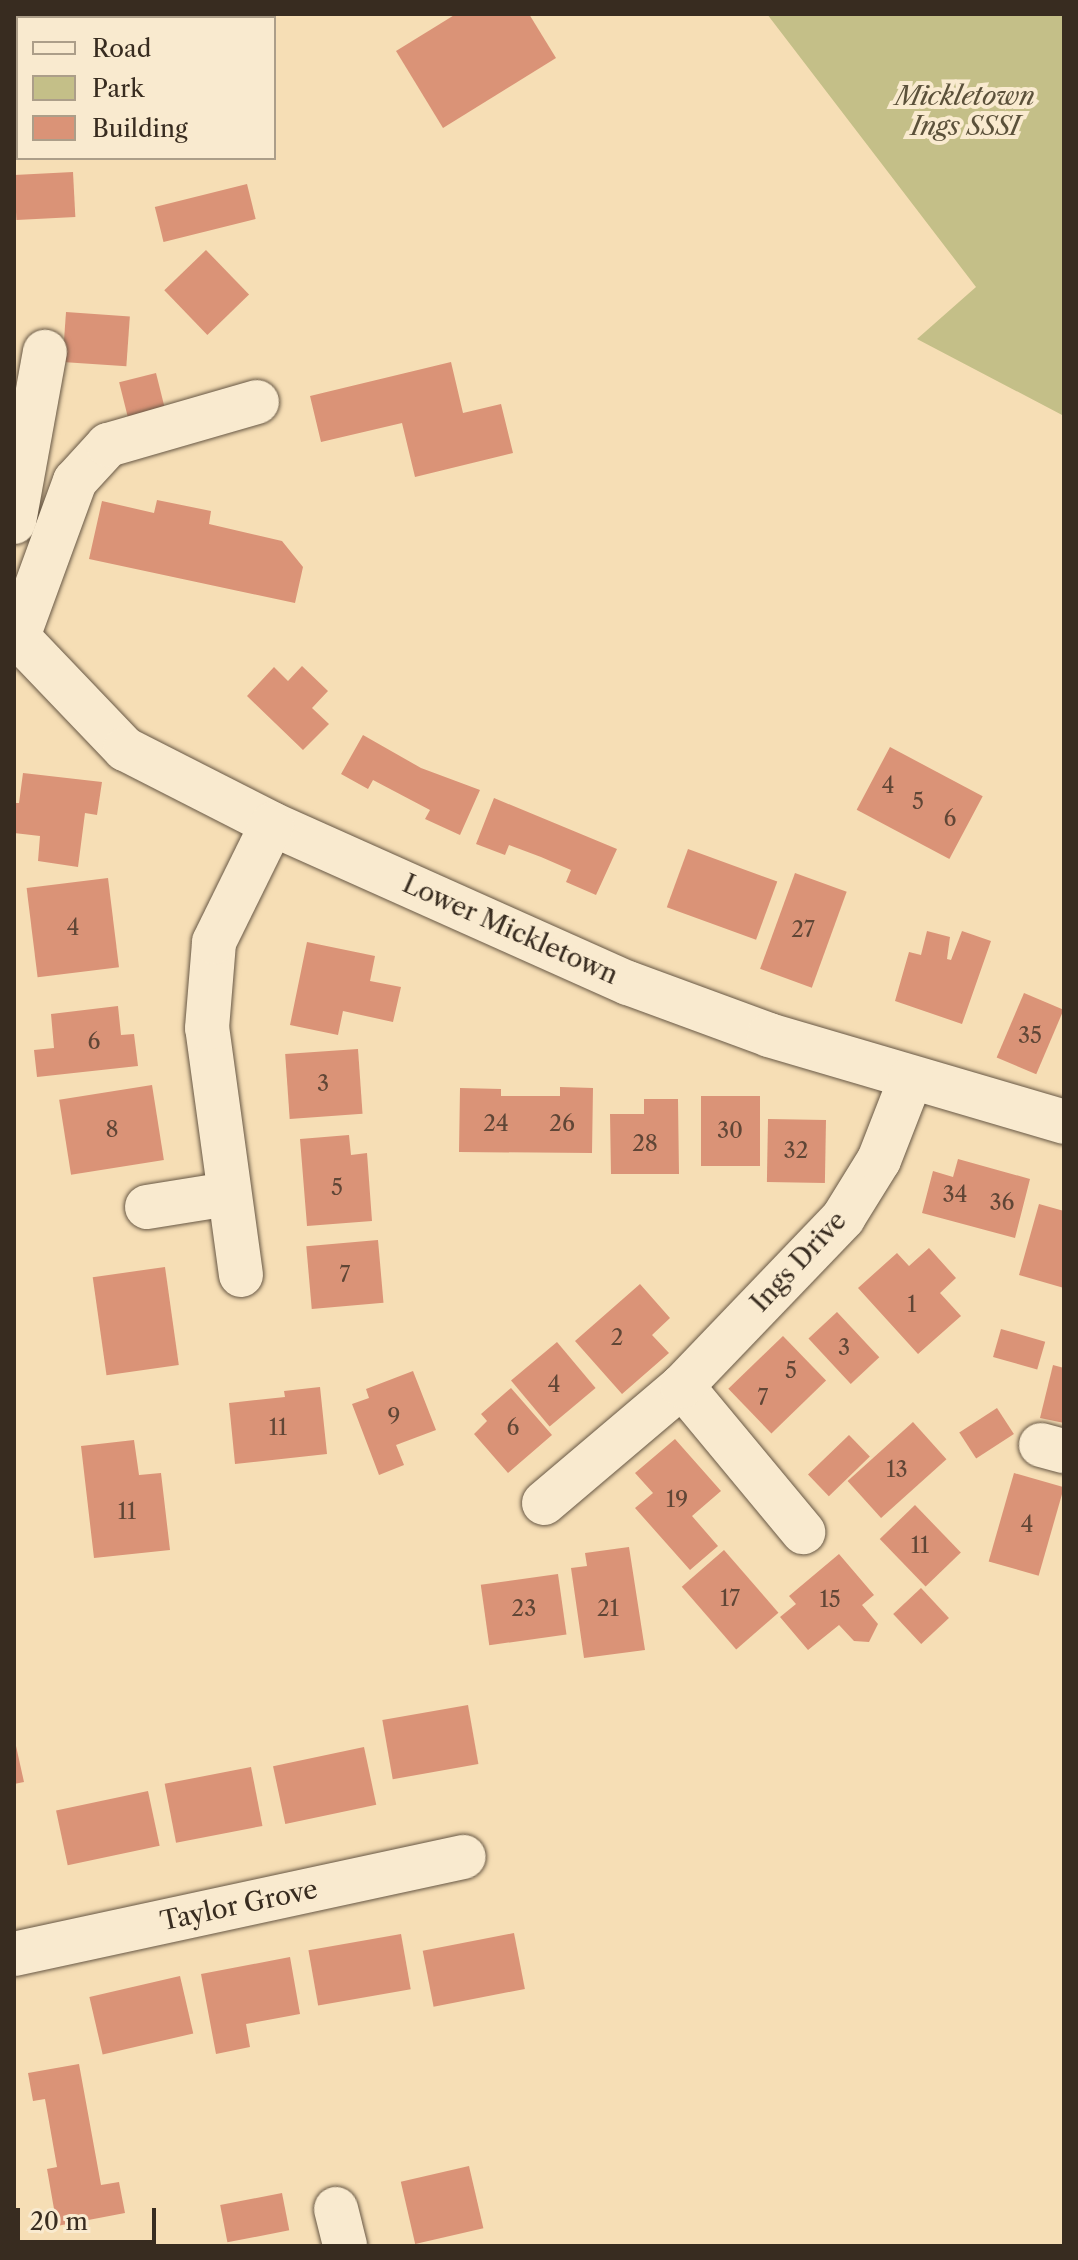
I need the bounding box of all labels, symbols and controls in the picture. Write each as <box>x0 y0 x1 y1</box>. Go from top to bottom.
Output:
legend <box>16 16 276 160</box>
text: Road <box>92 34 151 63</box>
text: Park <box>92 74 144 103</box>
park label: Mickletown Ings SSSI <box>895 81 1035 142</box>
text: Building <box>92 114 188 143</box>
house number: 4 <box>882 773 894 799</box>
house number: 5 <box>912 789 924 815</box>
house number: 6 <box>944 806 956 832</box>
street label: Lower Mickletown <box>397 868 623 992</box>
house number: 4 <box>67 915 79 941</box>
house number: 27 <box>791 917 815 943</box>
house number: 35 <box>1018 1023 1042 1049</box>
house number: 6 <box>88 1029 100 1055</box>
house number: 3 <box>317 1071 329 1097</box>
house number: 24 <box>483 1111 509 1137</box>
house number: 26 <box>549 1111 575 1137</box>
house number: 8 <box>105 1117 119 1143</box>
house number: 30 <box>717 1118 743 1144</box>
house number: 28 <box>632 1131 658 1157</box>
house number: 32 <box>784 1138 808 1164</box>
house number: 5 <box>331 1175 343 1201</box>
house number: 34 <box>943 1182 967 1208</box>
house number: 36 <box>990 1190 1014 1216</box>
street label: Ings Drive <box>745 1205 853 1319</box>
house number: 7 <box>340 1262 350 1288</box>
house number: 1 <box>907 1292 917 1318</box>
house number: 2 <box>611 1325 623 1351</box>
house number: 3 <box>838 1335 850 1361</box>
house number: 5 <box>785 1358 797 1384</box>
house number: 4 <box>548 1372 560 1398</box>
house number: 7 <box>758 1385 768 1411</box>
house number: 9 <box>388 1404 400 1430</box>
house number: 11 <box>269 1415 287 1441</box>
house number: 6 <box>507 1415 519 1441</box>
house number: 13 <box>886 1457 908 1483</box>
house number: 19 <box>666 1487 688 1513</box>
house number: 11 <box>118 1499 136 1525</box>
house number: 4 <box>1021 1512 1033 1538</box>
house number: 11 <box>911 1533 929 1559</box>
house number: 17 <box>720 1586 740 1612</box>
house number: 15 <box>819 1587 841 1613</box>
house number: 23 <box>512 1596 536 1622</box>
house number: 21 <box>597 1596 619 1622</box>
street label: Taylor Grove <box>157 1874 321 1938</box>
scale bar <box>20 2192 160 2242</box>
text: 20 m <box>30 2207 88 2236</box>

